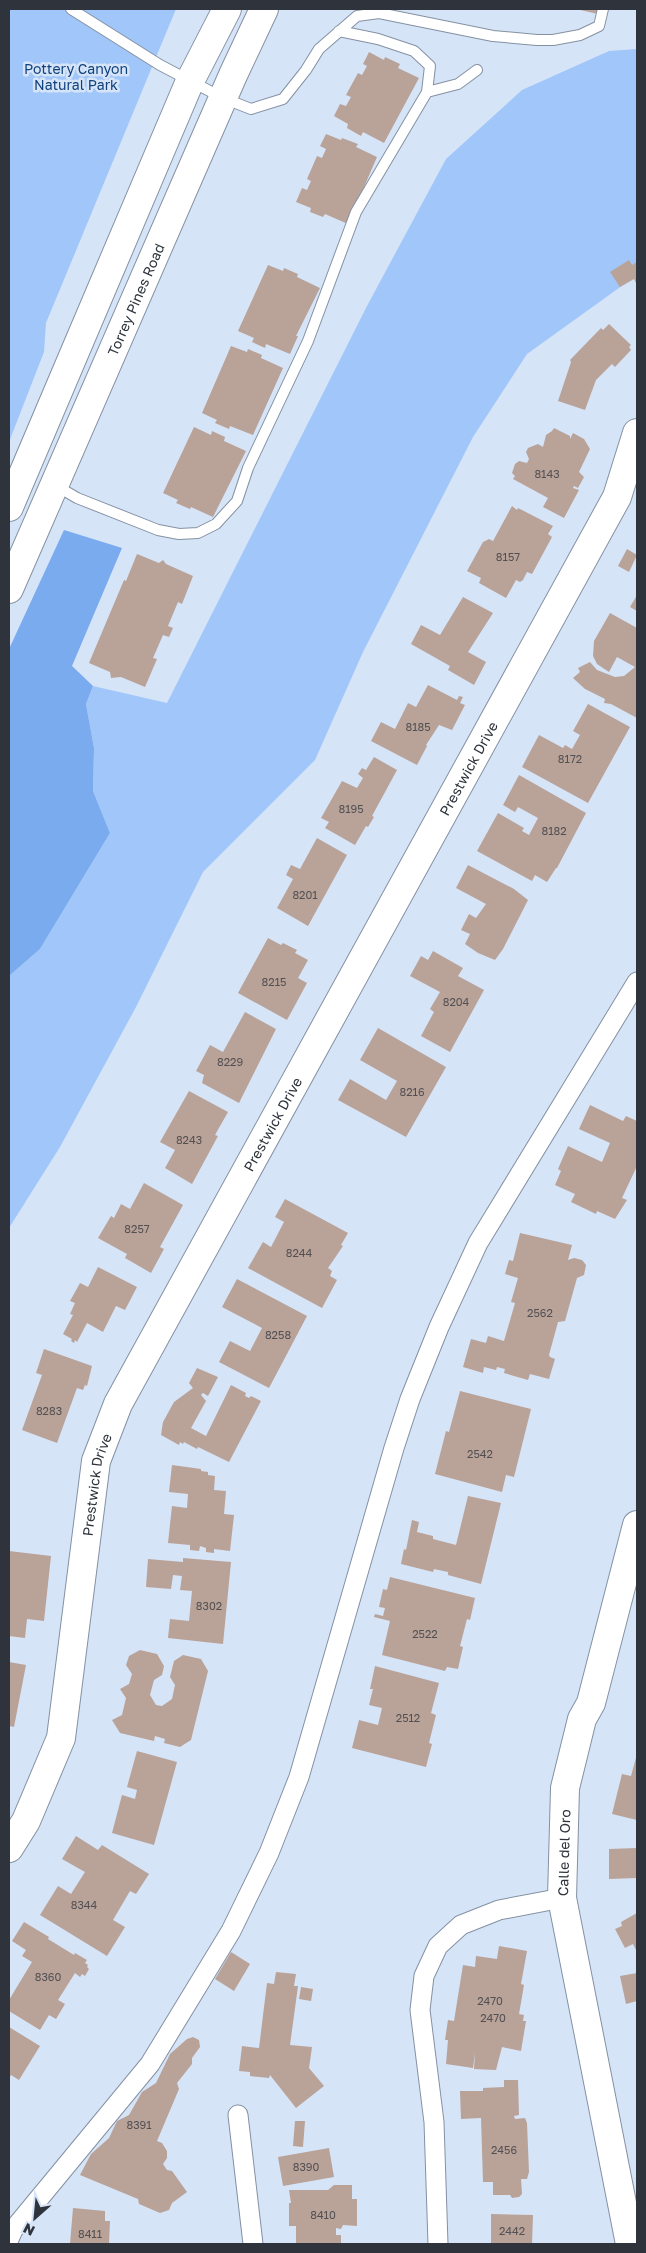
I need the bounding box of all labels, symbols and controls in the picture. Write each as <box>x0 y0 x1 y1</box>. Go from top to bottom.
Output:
park label: Pottery Canyon Natural Park <box>24 60 128 93</box>
street label: Torrey Pines Road <box>103 241 167 358</box>
house number: 8143 <box>534 467 560 480</box>
house number: 8157 <box>496 550 520 563</box>
street label: Prestwick Drive <box>435 718 500 818</box>
house number: 8185 <box>405 720 431 733</box>
house number: 8172 <box>558 752 582 765</box>
house number: 8195 <box>338 802 364 815</box>
house number: 8182 <box>541 824 567 837</box>
house number: 8201 <box>292 888 318 901</box>
house number: 8215 <box>262 975 286 988</box>
house number: 8204 <box>443 995 470 1008</box>
house number: 8229 <box>217 1055 243 1068</box>
street label: Prestwick Drive <box>239 1074 305 1174</box>
house number: 8216 <box>399 1085 425 1098</box>
house number: 8243 <box>176 1133 202 1146</box>
house number: 8257 <box>124 1222 150 1235</box>
house number: 8244 <box>286 1246 313 1259</box>
house number: 2562 <box>527 1306 553 1319</box>
house number: 8258 <box>265 1328 291 1341</box>
house number: 8283 <box>36 1404 62 1417</box>
street label: Prestwick Drive <box>78 1431 114 1537</box>
house number: 2542 <box>467 1447 493 1460</box>
house number: 8302 <box>196 1599 222 1612</box>
house number: 2522 <box>412 1627 438 1640</box>
house number: 2512 <box>396 1711 420 1724</box>
street label: Calle del Oro <box>554 1809 573 1896</box>
house number: 8344 <box>71 1898 98 1911</box>
house number: 8360 <box>35 1970 61 1983</box>
house number: 2470 <box>477 1994 503 2007</box>
house number: 2470 <box>480 2011 506 2024</box>
house number: 8391 <box>126 2118 152 2131</box>
house number: 2456 <box>491 2143 517 2156</box>
house number: 8390 <box>293 2160 319 2173</box>
north arrow <box>10 2193 60 2243</box>
house number: 8410 <box>310 2208 336 2221</box>
text: N <box>20 2220 37 2240</box>
house number: 2442 <box>499 2224 525 2237</box>
house number: 8411 <box>78 2227 102 2240</box>

